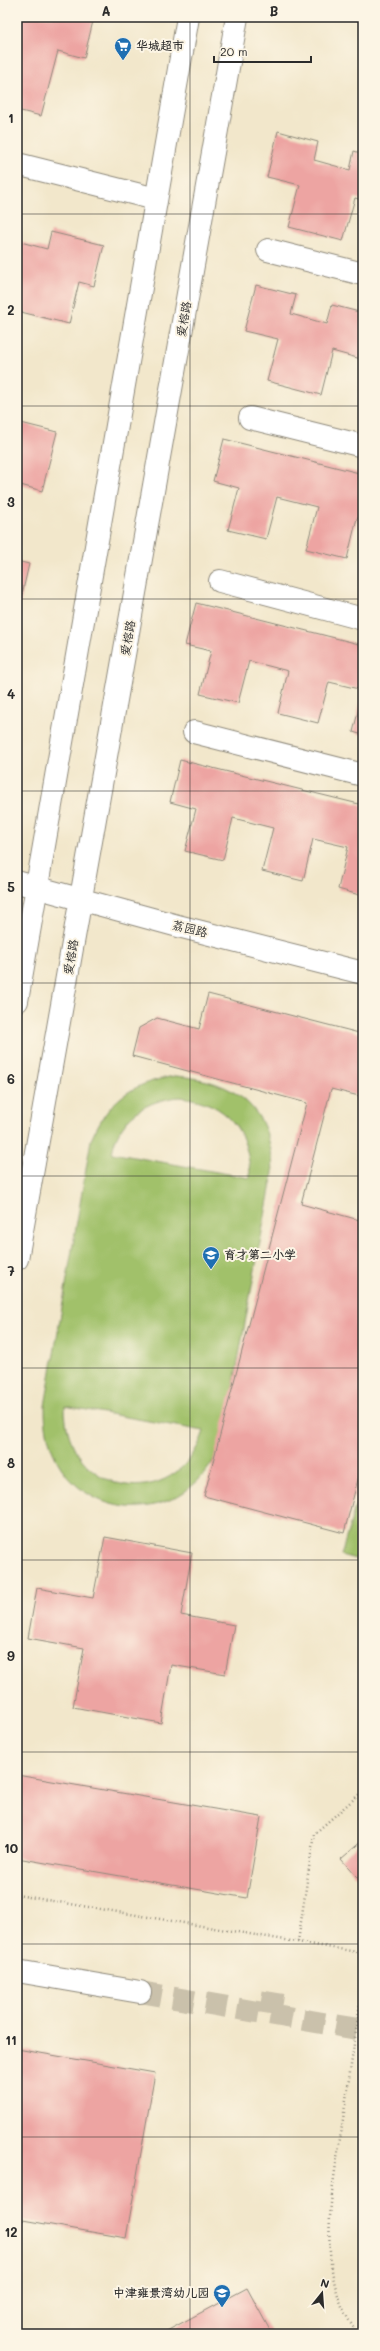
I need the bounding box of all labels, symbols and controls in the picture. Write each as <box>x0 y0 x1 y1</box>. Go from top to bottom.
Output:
text: A <box>101 2 111 19</box>
text: B <box>270 2 279 19</box>
supermarket icon: 华城超市 <box>113 36 133 61</box>
place label: 华城超市 <box>136 37 184 53</box>
scale bar <box>214 38 311 64</box>
text: 20 m <box>220 43 248 59</box>
text: 1 <box>8 109 14 126</box>
street label: 爱榕路 <box>172 300 194 338</box>
text: 2 <box>7 301 15 318</box>
text: 3 <box>7 493 15 510</box>
street label: 爱榕路 <box>116 619 138 657</box>
text: 4 <box>7 685 15 702</box>
text: 5 <box>7 878 15 895</box>
street label: 荔园路 <box>171 916 210 940</box>
street label: 爱榕路 <box>59 938 81 976</box>
text: 6 <box>7 1070 15 1087</box>
school or university icon: 育才第二小学 <box>201 1245 221 1270</box>
place label: 育才第二小学 <box>224 1246 296 1262</box>
text: 7 <box>7 1262 15 1279</box>
text: 8 <box>7 1454 15 1471</box>
text: 9 <box>7 1647 15 1664</box>
text: 10 <box>4 1839 18 1856</box>
text: 11 <box>5 2031 17 2048</box>
text: 12 <box>4 2223 18 2240</box>
north arrow <box>302 2273 342 2313</box>
text: N <box>319 2275 331 2291</box>
school or university icon: 中津雍景湾幼儿园 <box>212 2283 232 2308</box>
place label: 中津雍景湾幼儿园 <box>113 2284 209 2300</box>

